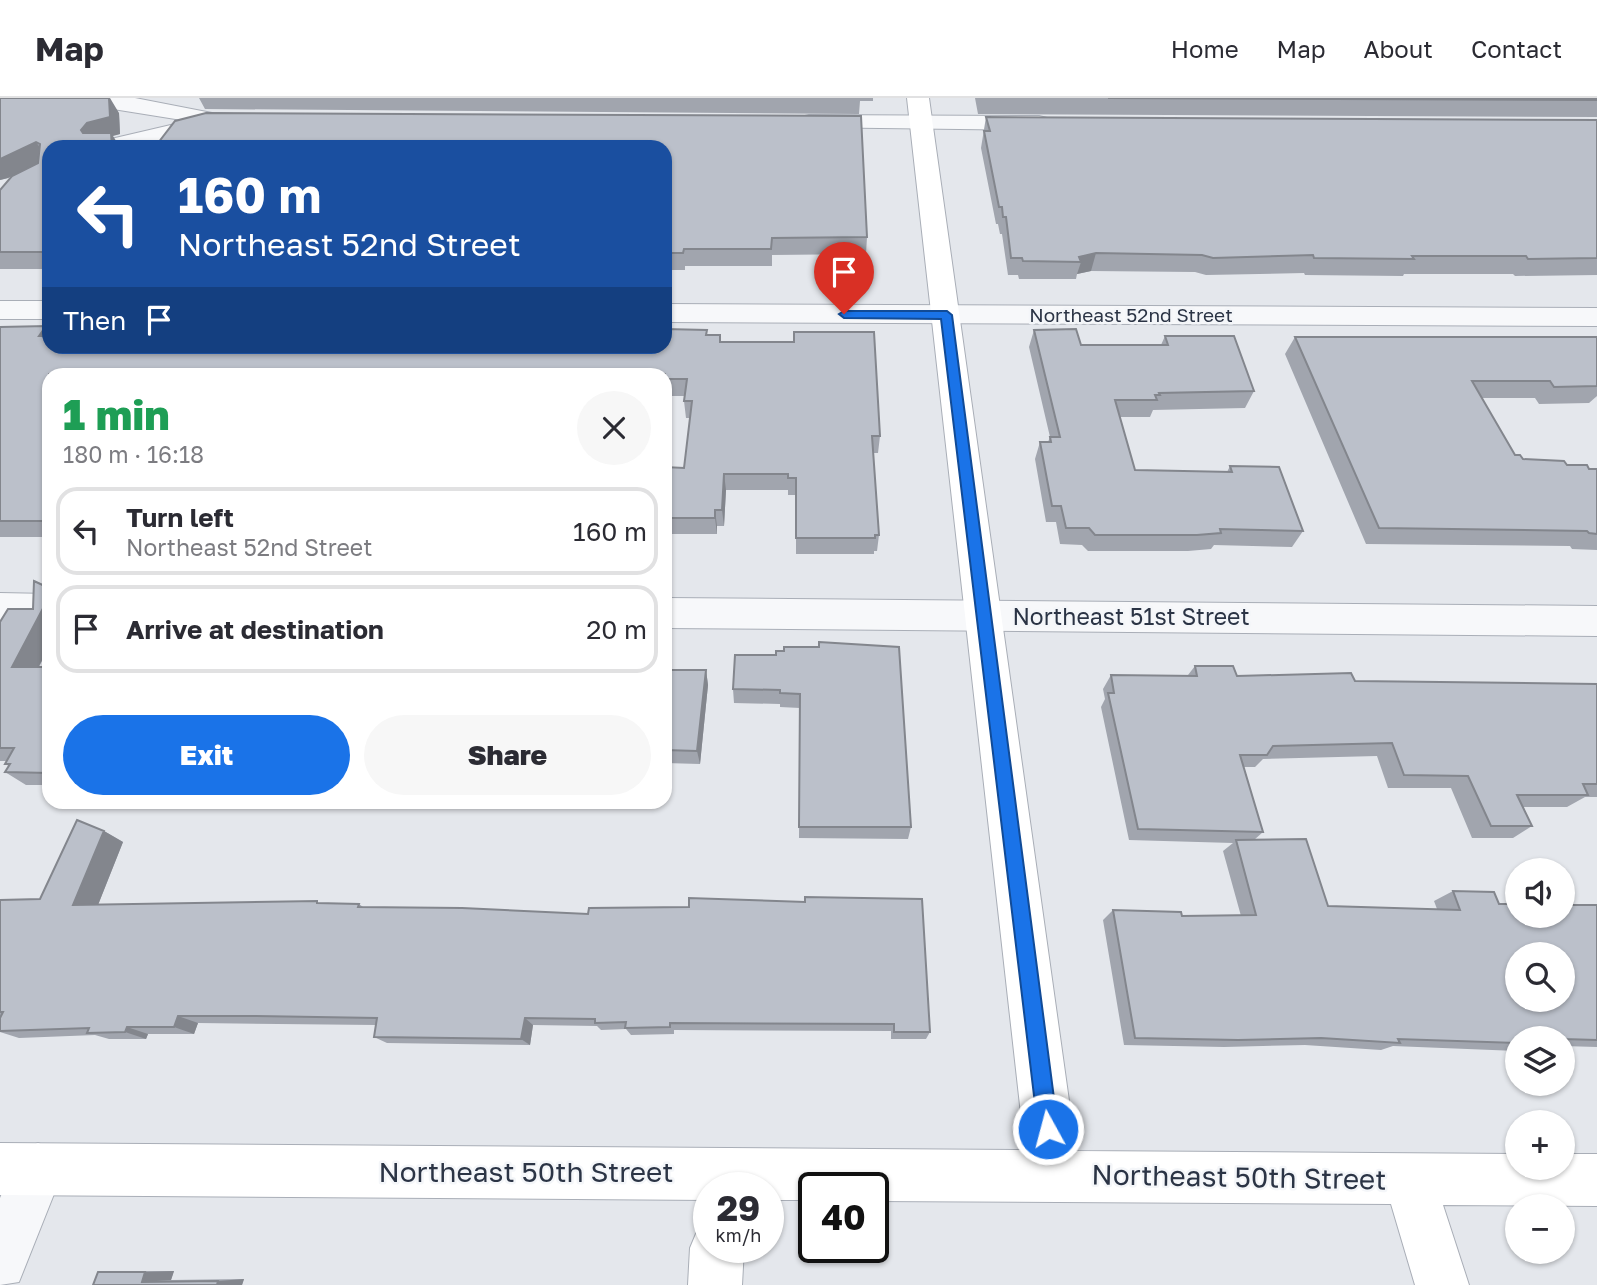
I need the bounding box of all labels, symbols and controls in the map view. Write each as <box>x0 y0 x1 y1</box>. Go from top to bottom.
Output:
text: Map <box>35 29 104 68</box>
text: Home <box>1171 34 1239 63</box>
text: Map <box>1277 34 1326 63</box>
text: About <box>1364 34 1433 63</box>
text: Contact <box>1471 34 1562 63</box>
text: 160 m <box>178 165 321 224</box>
icon: left <box>63 168 154 259</box>
text: Northeast 52nd Street <box>178 225 521 263</box>
pin <box>814 242 874 314</box>
icon: arrive <box>825 253 863 291</box>
icon: arrive <box>140 301 178 339</box>
street label: Northeast 52nd Street <box>1029 303 1233 326</box>
text: Then <box>63 305 126 336</box>
text: 1 min <box>63 389 170 439</box>
button: close <box>577 391 651 465</box>
text: 180 m · 16:18 <box>63 440 204 468</box>
text: Turn left <box>126 502 234 533</box>
icon: left <box>67 512 105 550</box>
text: 160 m <box>573 516 647 547</box>
text: Northeast 52nd Street <box>126 533 372 561</box>
street label: Northeast 51st Street <box>1012 602 1250 630</box>
icon: arrive <box>67 610 105 648</box>
text: Arrive at destination <box>126 614 384 645</box>
text: 20 m <box>586 614 647 645</box>
button: Exit <box>63 715 350 795</box>
button: Share <box>364 715 651 795</box>
map controls <box>1505 858 1575 1264</box>
button: sound <box>1505 858 1575 928</box>
button: search <box>1505 942 1575 1012</box>
button: layers <box>1505 1026 1575 1096</box>
position arrow <box>1011 1092 1085 1166</box>
button: + <box>1505 1110 1575 1180</box>
street label: Northeast 50th Street <box>379 1155 673 1188</box>
street label: Northeast 50th Street <box>1091 1157 1387 1196</box>
speed limit sign: 40 <box>798 1172 889 1263</box>
text: 29 <box>717 1187 760 1229</box>
button: − <box>1505 1194 1575 1264</box>
text: km/h <box>716 1224 761 1246</box>

